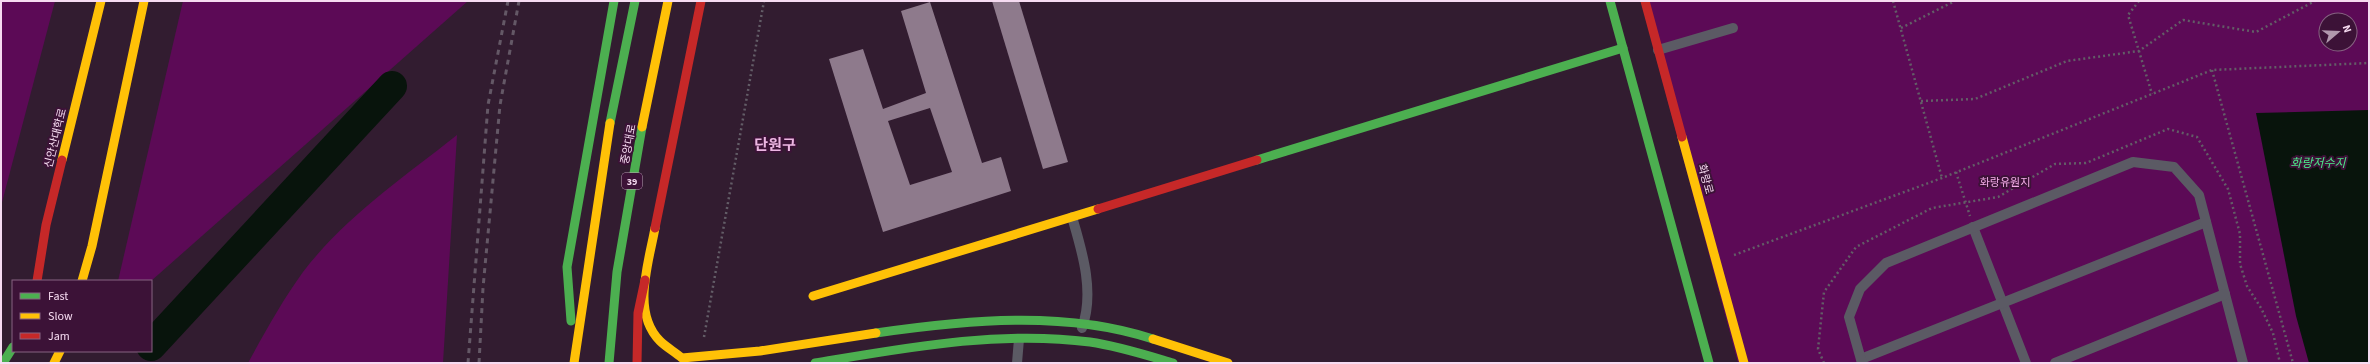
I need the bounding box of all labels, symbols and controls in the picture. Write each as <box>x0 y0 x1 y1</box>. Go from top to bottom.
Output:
north arrow <box>2318 12 2358 52</box>
text: N <box>2339 23 2355 35</box>
street label: 신안산대학로 <box>41 107 70 169</box>
street label: 중앙대로 <box>617 123 640 165</box>
district label: 단원구 <box>754 135 796 156</box>
water label: 화랑저수지 <box>2290 155 2347 172</box>
street label: 화랑로 <box>1694 163 1717 196</box>
road number: 39 <box>622 173 642 189</box>
park label: 화랑유원지 <box>1980 175 2030 190</box>
legend <box>12 280 152 352</box>
text: Fast <box>48 288 68 305</box>
text: Slow <box>48 308 73 325</box>
text: Jam <box>48 328 70 345</box>

